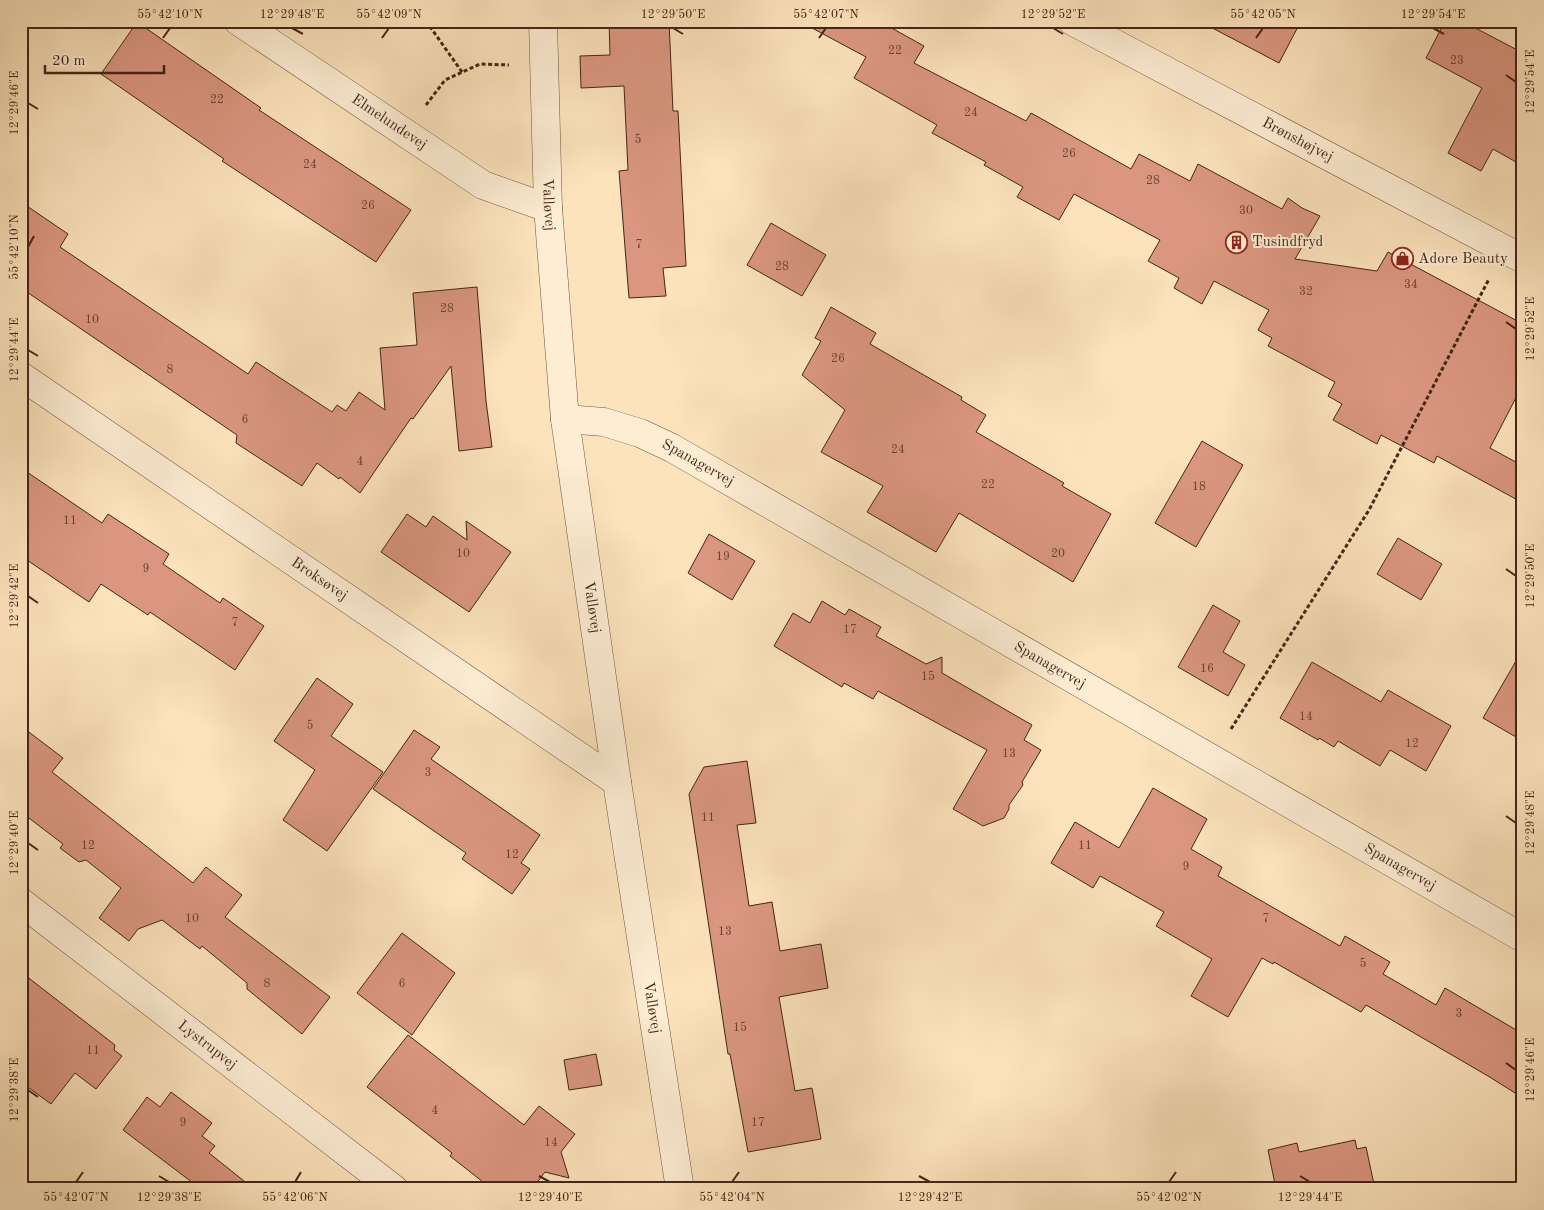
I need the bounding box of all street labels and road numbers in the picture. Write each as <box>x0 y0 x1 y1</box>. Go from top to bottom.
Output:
street label: Elmelundevej <box>349 92 430 153</box>
street label: Brønshøjvej <box>1260 115 1336 165</box>
street label: Valløvej <box>540 179 557 232</box>
street label: Spanagervej <box>660 437 736 489</box>
street label: Broksøvej <box>288 555 350 604</box>
street label: Valløvej <box>581 580 603 634</box>
street label: Spanagervej <box>1011 639 1088 692</box>
street label: Spanagervej <box>1361 841 1438 894</box>
street label: Valløvej <box>641 981 663 1035</box>
street label: Lystrupvej <box>175 1018 240 1073</box>

